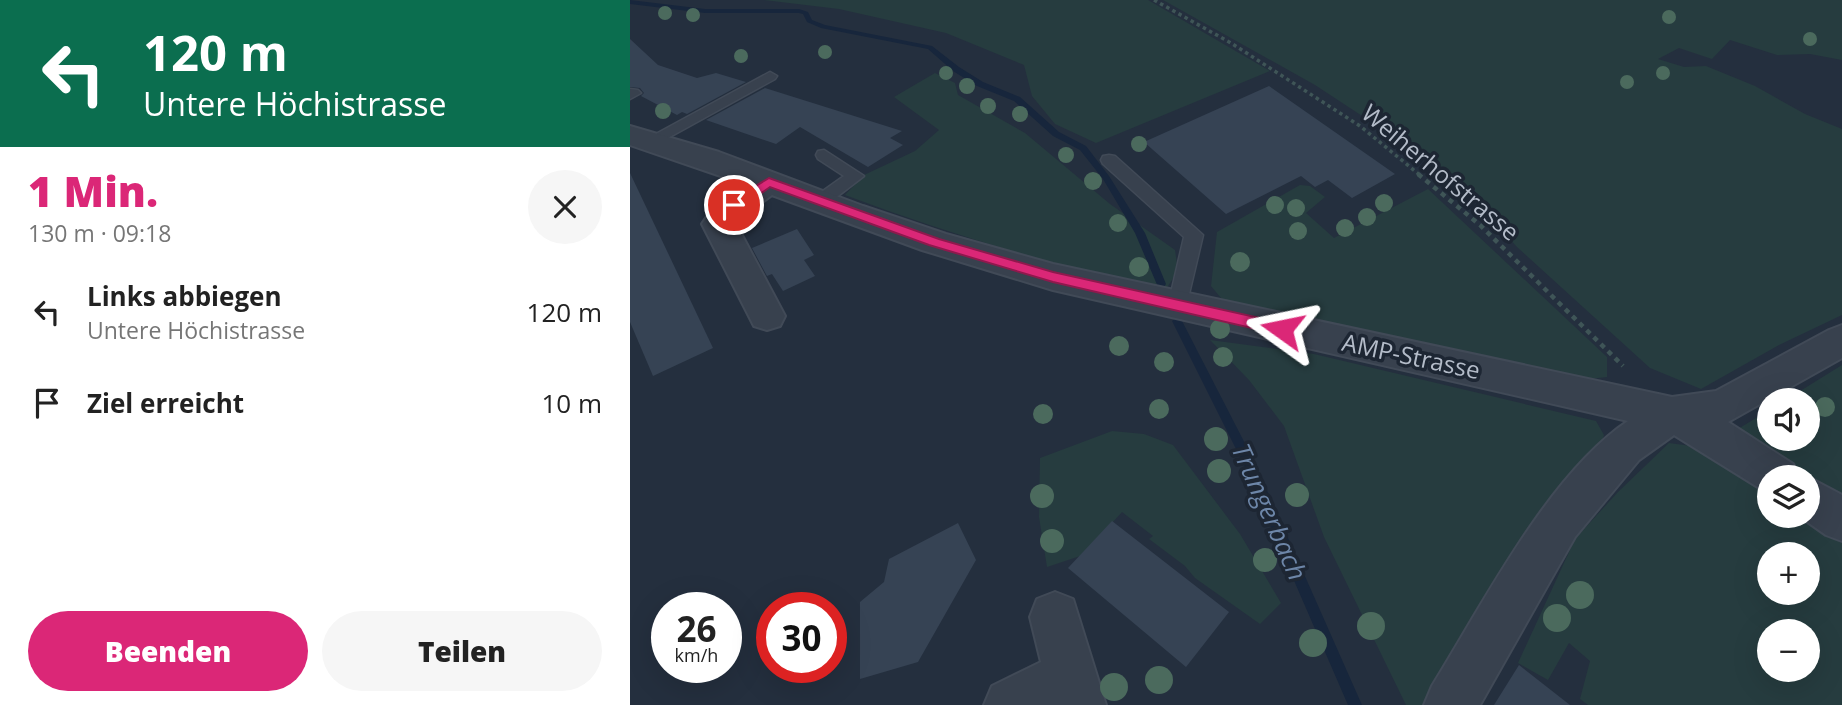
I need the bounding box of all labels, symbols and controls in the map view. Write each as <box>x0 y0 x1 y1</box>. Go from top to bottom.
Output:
text: 120 m <box>143 19 288 85</box>
icon: left <box>28 28 119 119</box>
text: Untere Höchistrasse <box>143 82 447 125</box>
street label: Weiherhofstrasse <box>1355 96 1527 248</box>
text: 1 Min. <box>28 162 158 219</box>
button: close <box>528 170 602 244</box>
pin <box>704 175 764 235</box>
icon: arrive <box>715 186 753 224</box>
text: 130 m · 09:18 <box>28 217 171 249</box>
text: Links abbiegen <box>87 278 282 314</box>
position arrow <box>1245 292 1319 366</box>
icon: left <box>28 293 66 331</box>
text: 120 m <box>527 294 602 330</box>
text: Untere Höchistrasse <box>87 314 305 346</box>
street label: AMP-Strasse <box>1339 325 1483 386</box>
icon: arrive <box>28 384 66 422</box>
text: Ziel erreicht <box>87 385 244 421</box>
text: 10 m <box>541 385 602 421</box>
map controls <box>1757 388 1820 682</box>
button: sound <box>1757 388 1820 451</box>
water label: Trungerbach <box>1224 437 1316 586</box>
button: layers <box>1757 465 1820 528</box>
button: + <box>1757 542 1820 605</box>
speed limit sign: 30 <box>756 592 847 683</box>
text: 26 <box>676 605 717 652</box>
button: Beenden <box>28 611 308 691</box>
button: Teilen <box>322 611 602 691</box>
button: − <box>1757 619 1820 682</box>
text: km/h <box>675 643 718 667</box>

